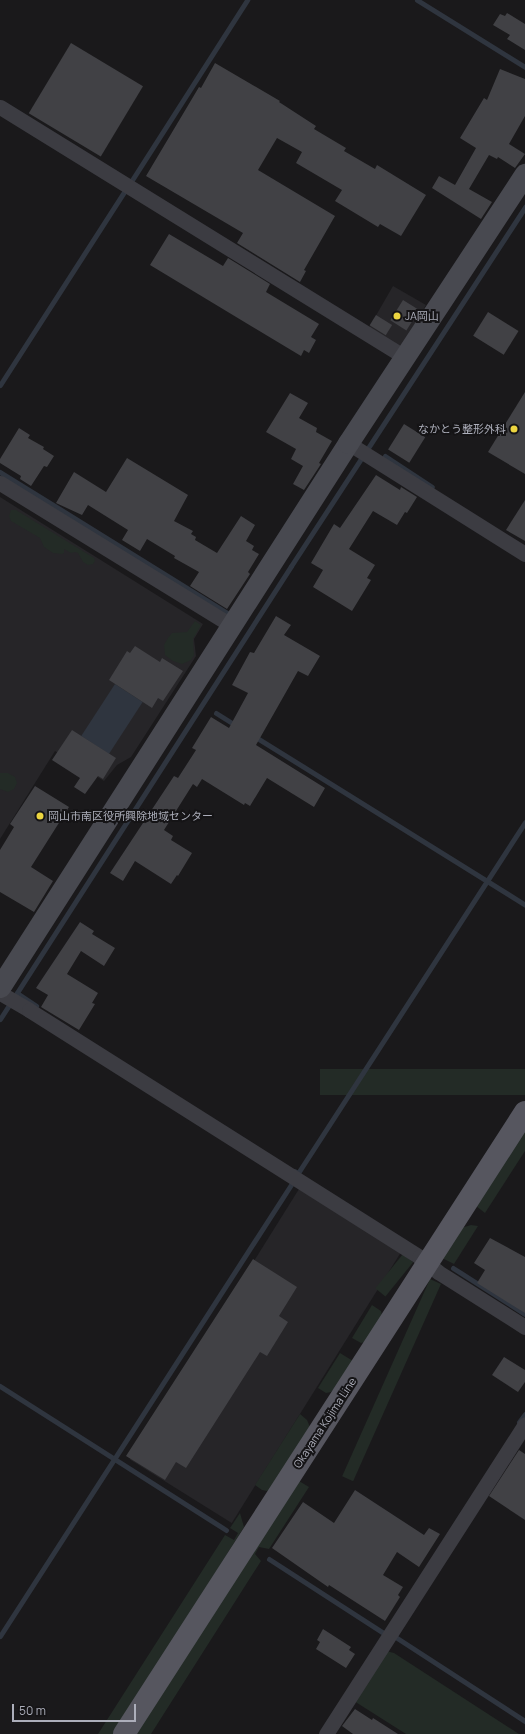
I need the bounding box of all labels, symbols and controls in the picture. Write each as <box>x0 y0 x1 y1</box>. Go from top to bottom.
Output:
place label: JA岡山 <box>405 309 439 323</box>
marker: JA岡山 <box>392 311 402 321</box>
place label: なかとう整形外科 <box>418 422 506 436</box>
marker: なかとう整形外科 <box>509 424 519 434</box>
place label: 岡山市南区役所興除地域センター <box>48 809 213 823</box>
marker: 岡山市南区役所興除地域センター <box>35 811 45 821</box>
street label: Okayama Kojima Line <box>291 1375 359 1471</box>
scale bar <box>14 1696 138 1722</box>
text: 50 m <box>19 1702 46 1719</box>

